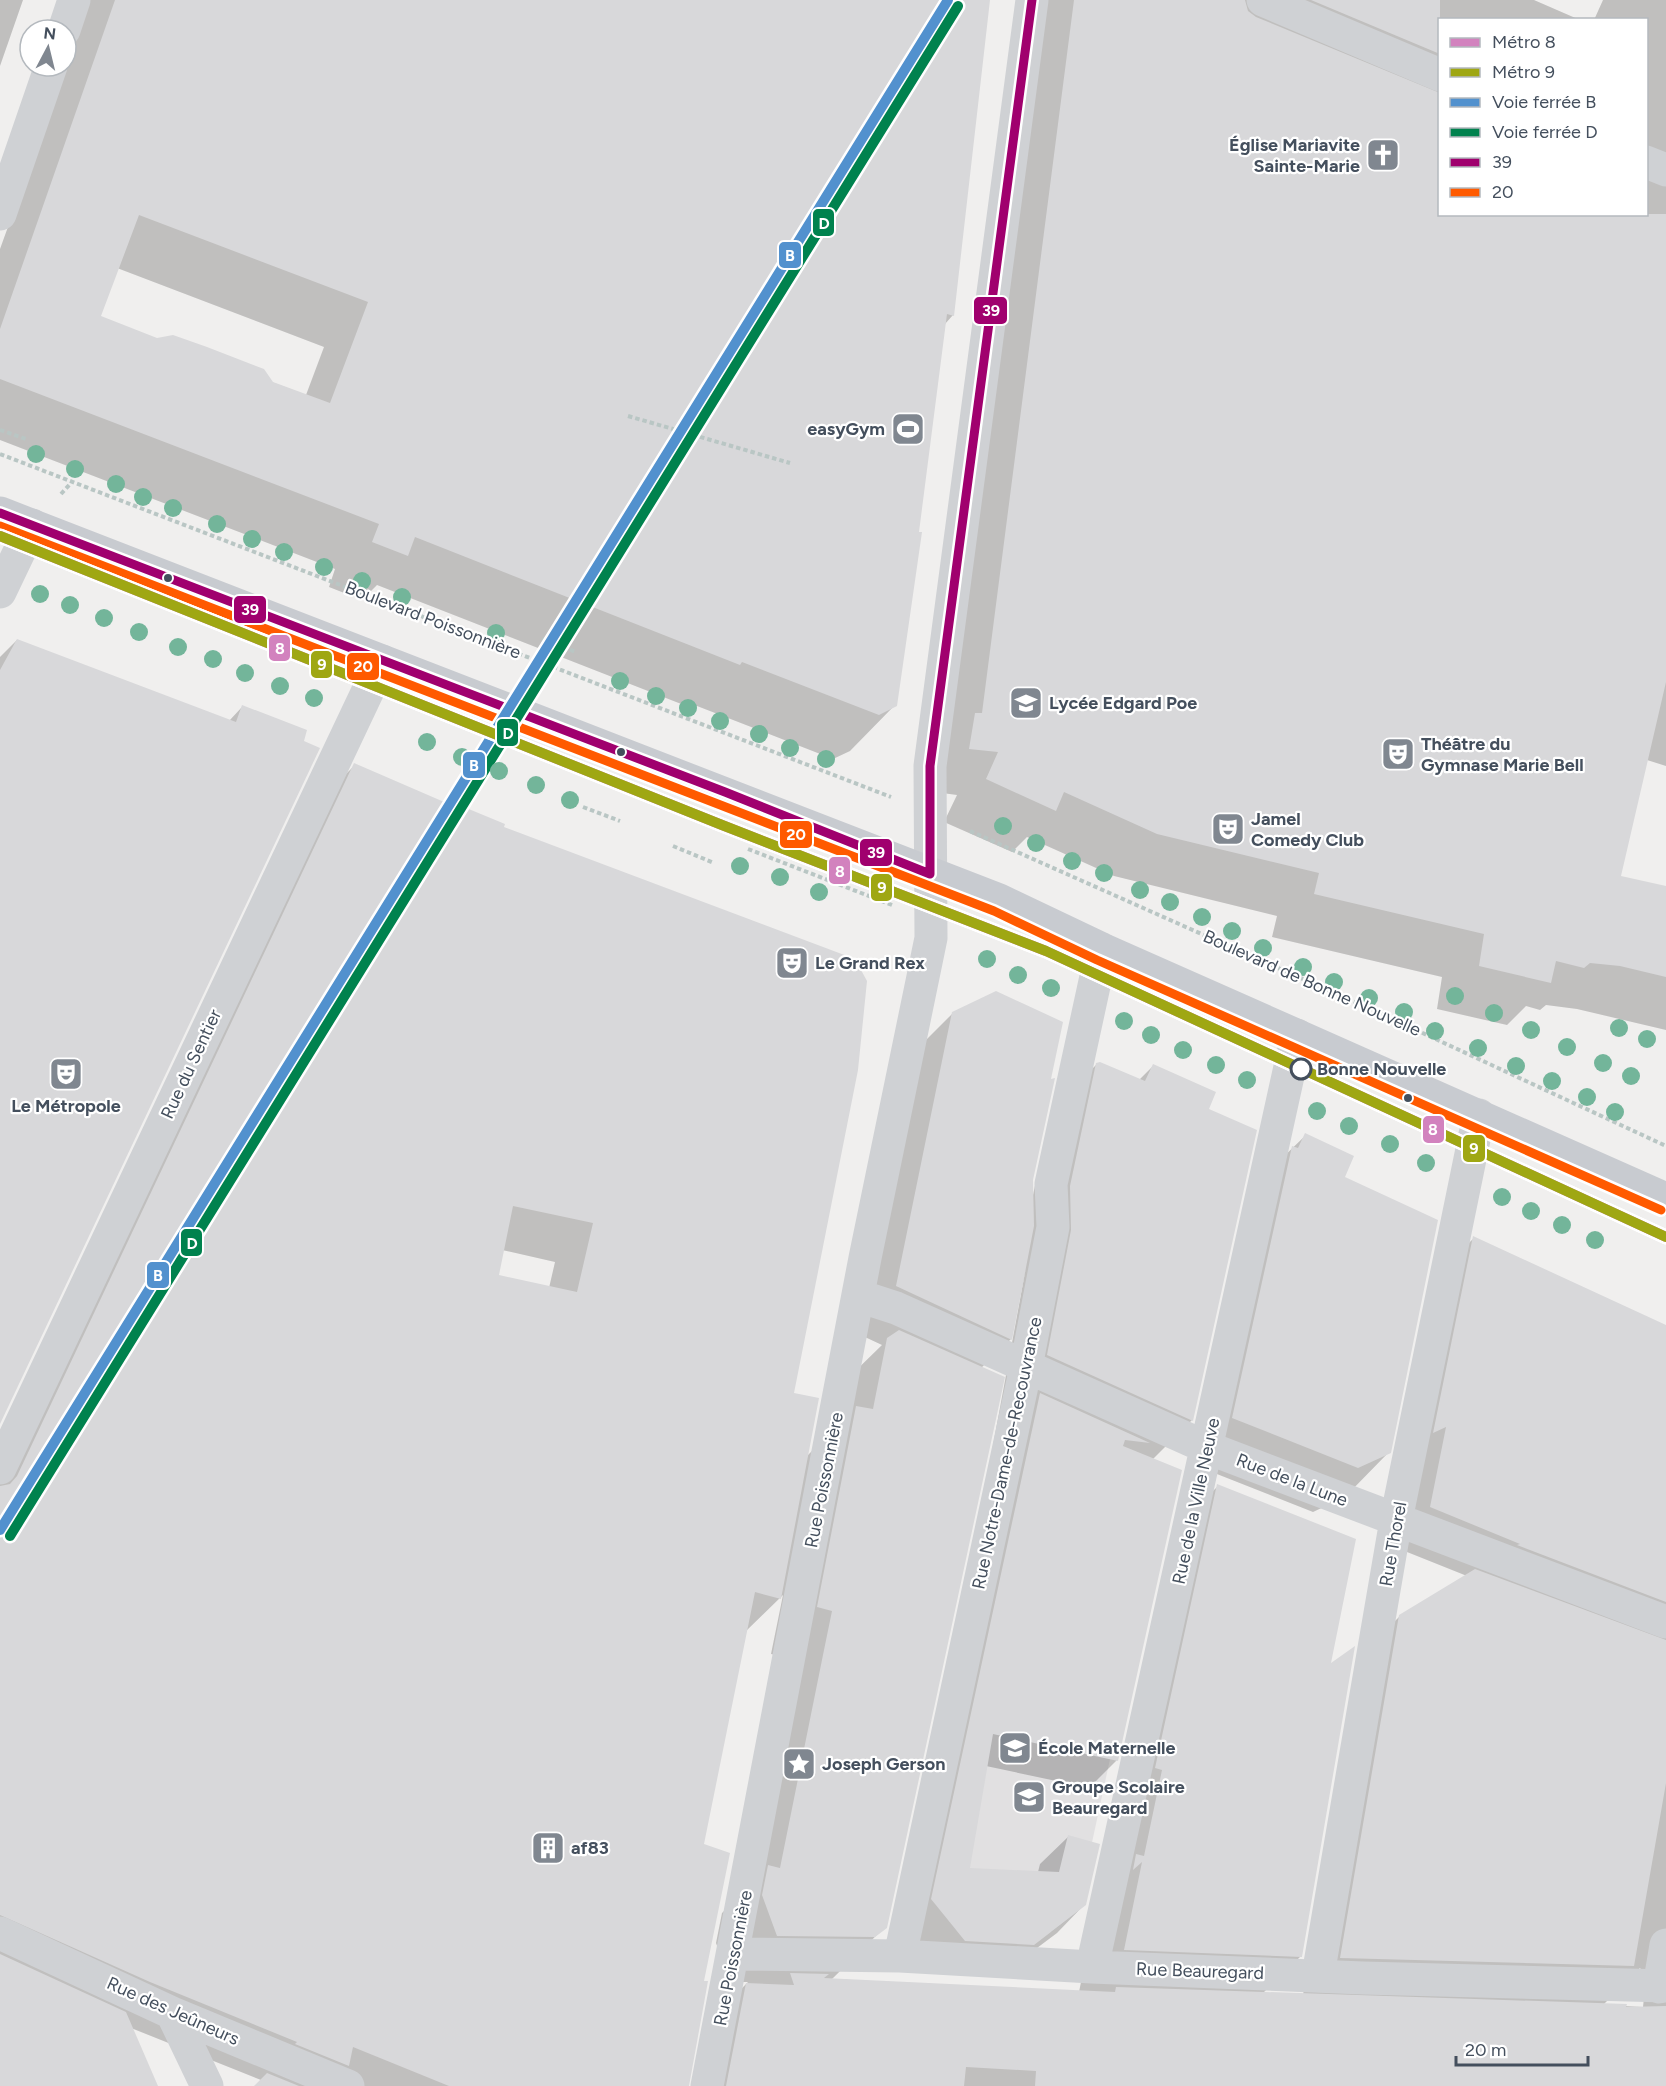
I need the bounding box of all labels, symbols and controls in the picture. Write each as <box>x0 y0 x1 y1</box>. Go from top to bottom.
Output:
north arrow <box>18 18 78 78</box>
legend <box>1438 18 1648 216</box>
text: N <box>42 23 57 44</box>
text: Métro 8 <box>1492 31 1556 53</box>
text: Métro 9 <box>1492 61 1555 83</box>
text: Voie ferrée B <box>1492 91 1596 113</box>
text: Voie ferrée D <box>1492 121 1598 143</box>
place label: Église Mariavite Sainte-Marie <box>1229 134 1360 177</box>
church icon: Église Mariavite Sainte-Marie <box>1365 137 1401 173</box>
text: 39 <box>1492 151 1512 173</box>
text: 20 <box>1492 181 1514 203</box>
line badge: D <box>812 208 835 237</box>
text: D <box>818 214 830 233</box>
line badge: B <box>778 241 802 269</box>
text: B <box>785 246 795 265</box>
line badge: 39 <box>973 296 1008 325</box>
text: 39 <box>982 301 1000 320</box>
sports icon: easyGym <box>890 411 926 447</box>
place label: easyGym <box>807 418 885 440</box>
unlabelled marker <box>162 572 174 584</box>
street label: Boulevard Poissonnière <box>342 576 524 664</box>
line badge: 39 <box>233 595 267 624</box>
text: 39 <box>241 600 259 619</box>
line badge: 8 <box>268 634 291 662</box>
text: 8 <box>275 639 285 658</box>
line badge: 9 <box>310 650 333 679</box>
line badge: 20 <box>346 652 380 681</box>
text: 9 <box>317 655 327 674</box>
text: 20 <box>353 657 373 676</box>
school or university icon: Lycée Edgard Poe <box>1008 685 1044 721</box>
place label: Lycée Edgard Poe <box>1049 692 1197 714</box>
line badge: D <box>496 718 519 747</box>
text: D <box>502 724 514 743</box>
place label: Théâtre du Gymnase Marie Bell <box>1421 733 1584 776</box>
theatre icon: Théâtre du Gymnase Marie Bell <box>1380 736 1416 772</box>
unlabelled marker <box>615 746 627 758</box>
line badge: B <box>462 751 486 779</box>
text: B <box>469 756 479 775</box>
place label: Jamel Comedy Club <box>1251 808 1364 851</box>
theatre icon: Jamel Comedy Club <box>1210 811 1246 847</box>
line badge: 20 <box>779 820 813 849</box>
text: 20 <box>786 825 806 844</box>
line badge: 39 <box>859 838 893 867</box>
text: 39 <box>867 843 885 862</box>
line badge: 8 <box>828 856 851 885</box>
text: 8 <box>835 862 845 881</box>
line badge: 9 <box>870 873 893 902</box>
text: 9 <box>877 878 887 897</box>
street label: Boulevard de Bonne Nouvelle <box>1200 925 1425 1041</box>
theatre icon: Le Grand Rex <box>774 945 810 981</box>
place label: Le Grand Rex <box>815 952 925 974</box>
street label: Rue du Sentier <box>156 1006 226 1122</box>
theatre icon: Le Métropole <box>48 1056 84 1092</box>
marker: Bonne Nouvelle <box>1290 1058 1312 1080</box>
place label: Bonne Nouvelle <box>1317 1058 1446 1080</box>
unlabelled marker <box>1402 1092 1414 1104</box>
place label: Le Métropole <box>11 1095 121 1117</box>
line badge: 8 <box>1422 1115 1445 1144</box>
text: 8 <box>1428 1120 1438 1139</box>
line badge: 9 <box>1462 1134 1486 1163</box>
text: 9 <box>1469 1139 1479 1158</box>
line badge: D <box>180 1228 203 1257</box>
text: D <box>186 1234 198 1253</box>
line badge: B <box>146 1261 170 1289</box>
text: B <box>153 1266 163 1285</box>
street label: Rue Notre-Dame-de-Recouvrance <box>967 1315 1047 1591</box>
street label: Rue Poissonnière <box>800 1410 848 1550</box>
street label: Rue de la Ville Neuve <box>1168 1416 1224 1586</box>
street label: Rue de la Lune <box>1233 1449 1351 1511</box>
street label: Rue Thorel <box>1375 1500 1411 1588</box>
school or university icon: École Maternelle <box>997 1730 1033 1766</box>
place label: École Maternelle <box>1038 1737 1176 1759</box>
place icon: Joseph Gerson <box>781 1746 817 1782</box>
place label: Joseph Gerson <box>822 1753 945 1775</box>
place label: Groupe Scolaire Beauregard <box>1052 1776 1185 1819</box>
school or university icon: Groupe Scolaire Beauregard <box>1011 1779 1047 1815</box>
building icon: af83 <box>530 1830 566 1866</box>
place label: af83 <box>571 1837 609 1859</box>
street label: Rue Poissonnière <box>709 1888 757 2028</box>
street label: Rue Beauregard <box>1136 1958 1264 1984</box>
street label: Rue des Jeûneurs <box>104 1972 242 2050</box>
scale bar <box>1456 2029 1588 2067</box>
text: 20 m <box>1465 2039 1506 2061</box>

